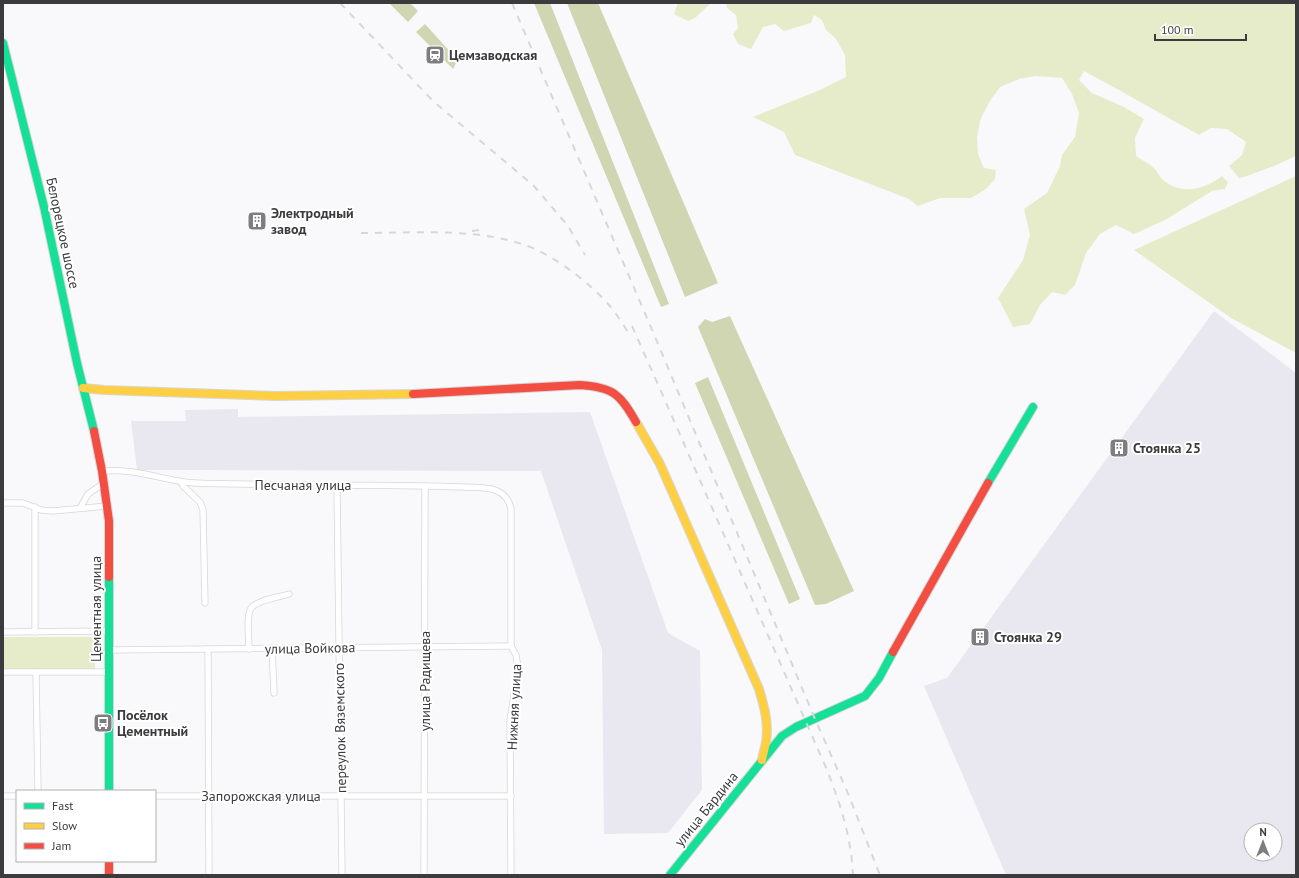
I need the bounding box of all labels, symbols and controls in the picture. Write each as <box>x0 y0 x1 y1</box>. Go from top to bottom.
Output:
scale bar <box>1155 16 1246 42</box>
text: 100 m <box>1161 22 1194 37</box>
station icon: Цемзаводская <box>424 44 446 66</box>
place label: Цемзаводская <box>449 46 537 64</box>
street label: Белорецкое шоссе <box>42 176 84 290</box>
place label: Электродный завод <box>271 204 354 238</box>
building icon: Электродный завод <box>246 210 268 232</box>
building icon: Стоянка 25 <box>1108 437 1130 459</box>
place label: Стоянка 25 <box>1133 439 1201 457</box>
street label: Песчаная улица <box>255 476 351 494</box>
street label: Цементная улица <box>87 556 105 662</box>
building icon: Стоянка 29 <box>969 626 991 648</box>
place label: Стоянка 29 <box>994 628 1062 646</box>
street label: улица Радищева <box>416 631 434 731</box>
street label: улица Войкова <box>265 638 356 658</box>
street label: переулок Вяземского <box>330 663 350 793</box>
street label: Нижняя улица <box>503 663 525 751</box>
place label: Посёлок Цементный <box>117 706 188 740</box>
bus stop icon: Посёлок Цементный <box>92 712 114 734</box>
street label: улица Бардина <box>670 768 742 850</box>
street label: Запорожская улица <box>201 787 321 805</box>
legend <box>16 790 156 862</box>
text: Fast <box>52 798 73 813</box>
text: Slow <box>52 818 77 833</box>
north arrow <box>1243 822 1283 862</box>
text: N <box>1259 825 1267 839</box>
text: Jam <box>51 838 71 853</box>

